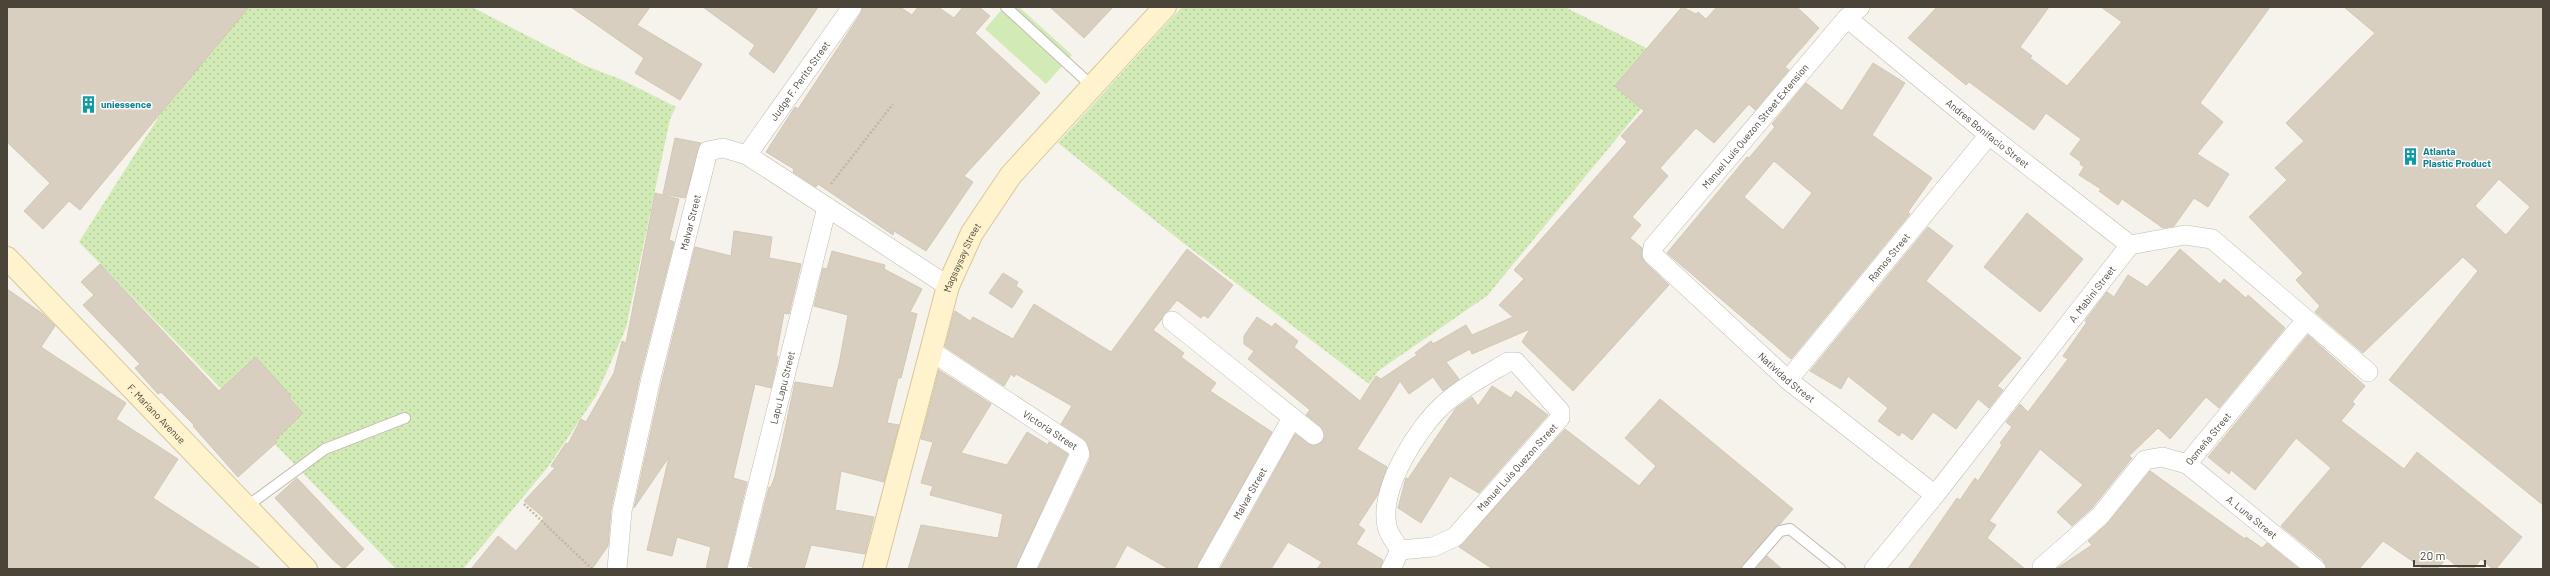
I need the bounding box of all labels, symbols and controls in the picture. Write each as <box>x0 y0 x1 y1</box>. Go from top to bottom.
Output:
street label: Judge F. Perito Street <box>767 38 832 123</box>
street label: Manuel Luis Quezon Street Extension <box>1699 61 1811 191</box>
building icon: uniessence <box>78 94 98 114</box>
street label: Andres Bonifacio Street <box>1944 96 2032 170</box>
place label: uniessence <box>101 98 152 110</box>
place label: Atlanta Plastic Product <box>2423 145 2491 169</box>
building icon: Atlanta Plastic Product <box>2400 147 2420 167</box>
street label: Malvar Street <box>677 193 703 251</box>
street label: Magsaysay Street <box>941 220 983 294</box>
street label: Ramos Street <box>1865 230 1912 284</box>
street label: A. Mabini Street <box>2066 263 2118 325</box>
street label: Lapu Lapu Street <box>767 349 797 425</box>
street label: Natividad Street <box>1756 350 1818 405</box>
street label: F. Mariano Avenue <box>125 381 188 446</box>
street label: Victoria Street <box>1021 407 1080 452</box>
street label: Osmeña Street <box>2183 410 2233 467</box>
street label: Manuel Luis Quezon Street <box>1474 420 1560 513</box>
street label: Malvar Street <box>1230 465 1269 521</box>
street label: A. Luna Street <box>2224 493 2280 541</box>
scale bar <box>2414 542 2485 568</box>
text: 20 m <box>2420 548 2446 562</box>

